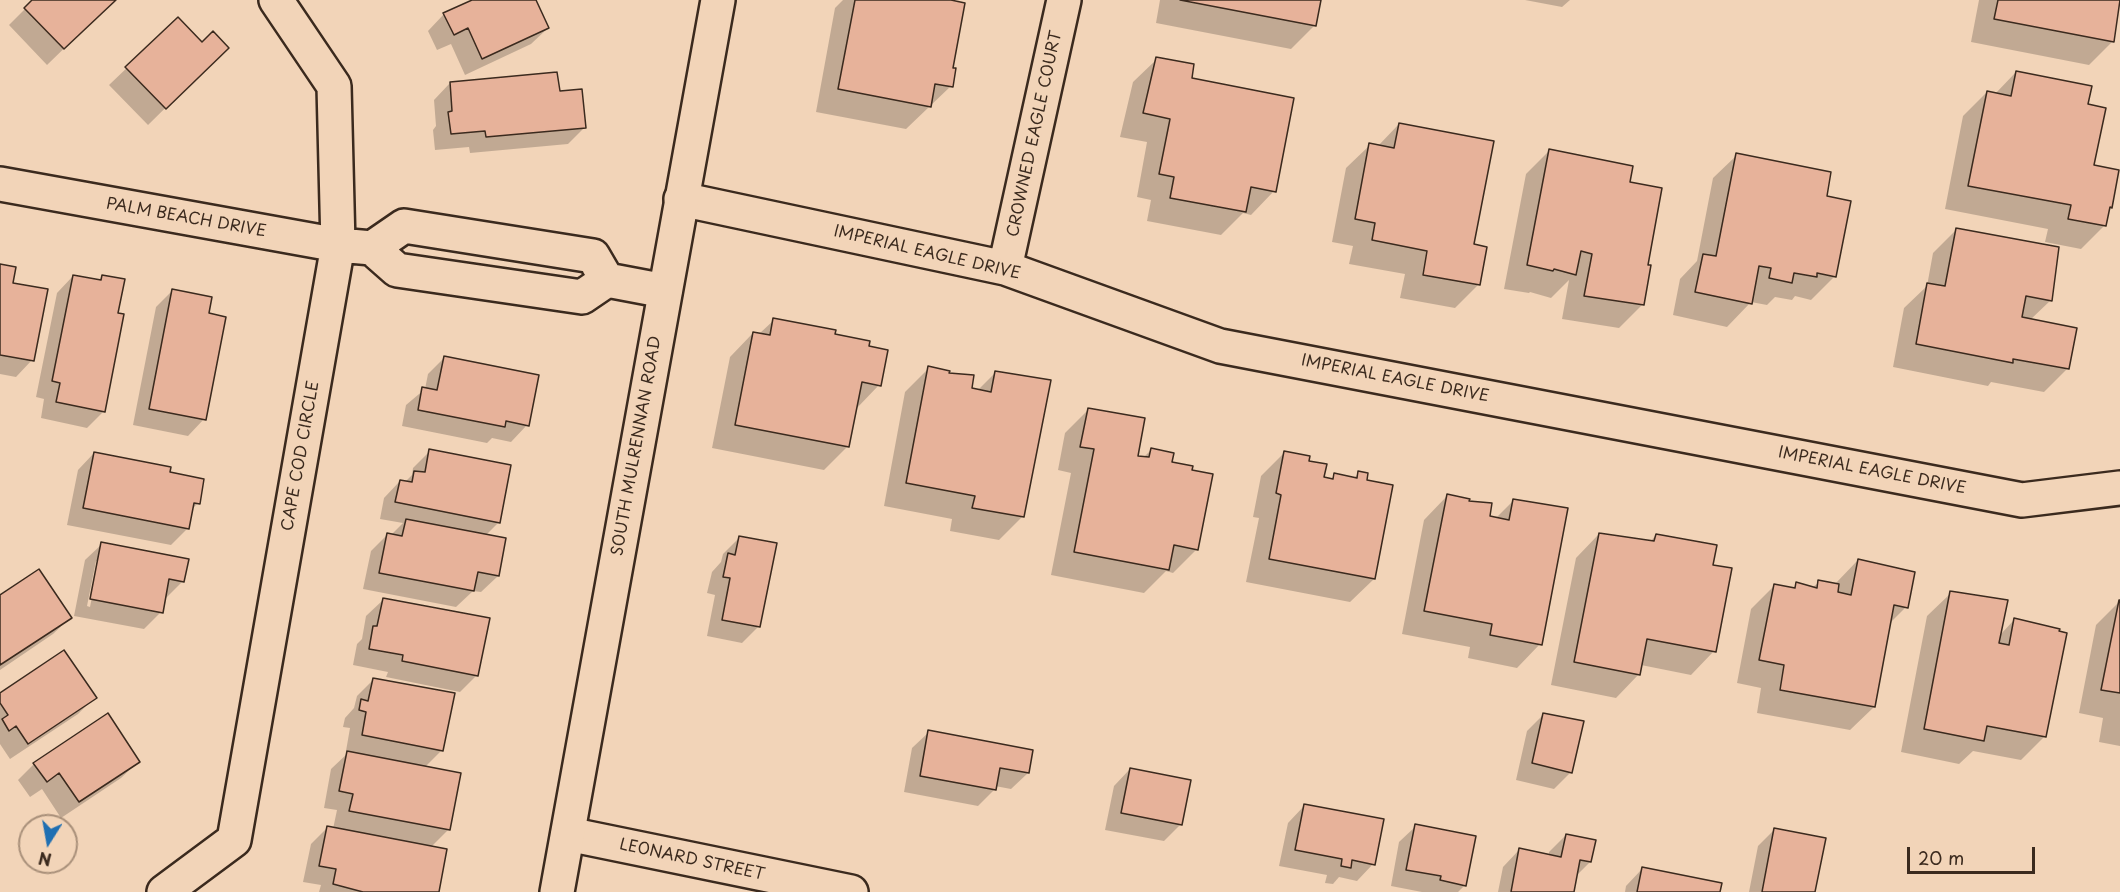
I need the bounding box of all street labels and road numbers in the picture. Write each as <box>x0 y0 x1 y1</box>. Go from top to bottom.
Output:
street label: CROWNED EAGLE COURT <box>1004 29 1066 239</box>
street label: PALM BEACH DRIVE <box>104 194 268 242</box>
street label: IMPERIAL EAGLE DRIVE <box>832 222 1022 284</box>
street label: SOUTH MULRENNAN ROAD <box>608 335 666 557</box>
street label: IMPERIAL EAGLE DRIVE <box>1299 351 1491 407</box>
street label: CAPE COD CIRCLE <box>278 379 324 533</box>
street label: IMPERIAL EAGLE DRIVE <box>1776 443 1968 499</box>
street label: LEONARD STREET <box>618 835 766 885</box>

